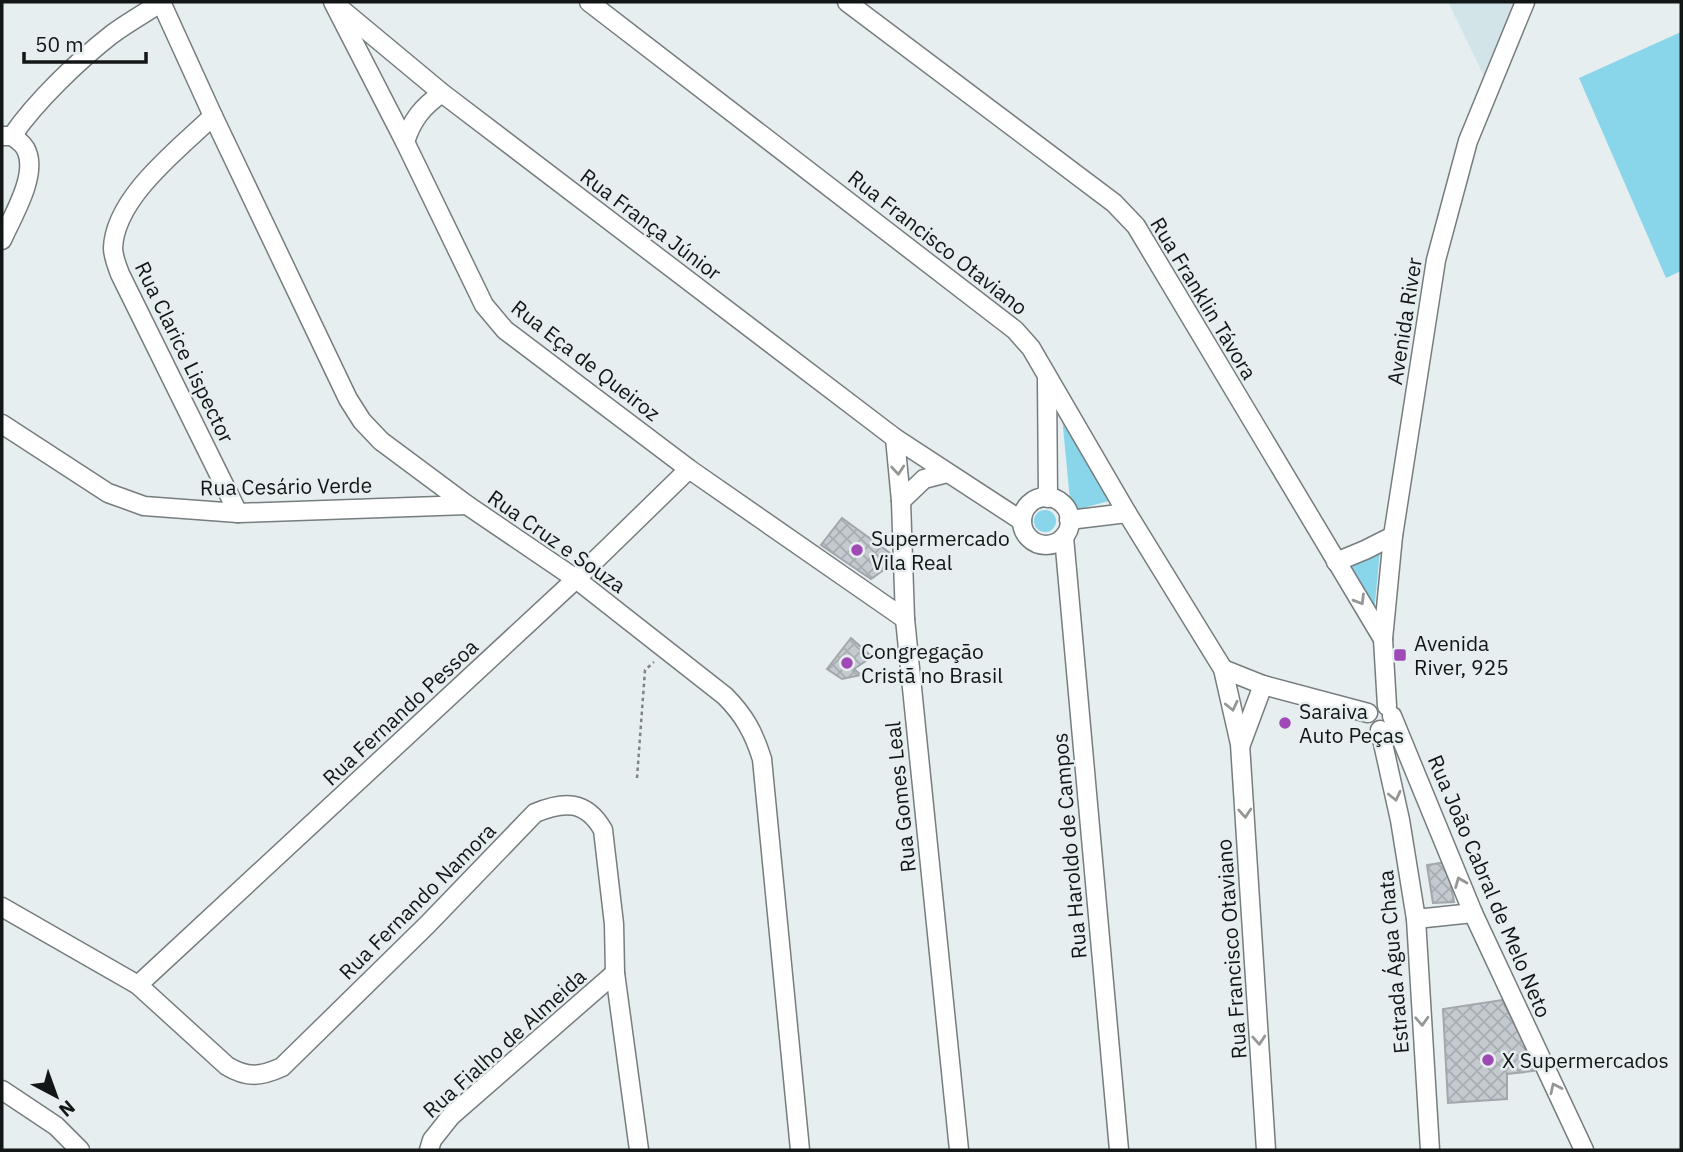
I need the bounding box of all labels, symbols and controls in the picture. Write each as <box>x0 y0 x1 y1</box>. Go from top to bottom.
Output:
scale bar <box>24 21 147 65</box>
text: 50 m <box>35 30 84 58</box>
street label: Rua França Júnior <box>575 162 727 286</box>
street label: Rua Francisco Otaviano <box>842 163 1034 321</box>
street label: Rua Franklin Távora <box>1144 212 1264 384</box>
street label: Avenida River <box>1380 255 1428 387</box>
street label: Rua Clarice Lispector <box>129 257 241 448</box>
street label: Rua Eça de Queiroz <box>506 293 666 427</box>
one-way arrow <box>890 464 905 475</box>
street label: Rua Cesário Verde <box>200 470 372 502</box>
street label: Rua Cruz e Souza <box>483 483 631 599</box>
place label: Supermercado Vila Real <box>871 524 1010 576</box>
marker: Supermercado Vila Real <box>849 542 865 558</box>
one-way arrow <box>1351 593 1364 606</box>
place label: Avenida River, 925 <box>1414 629 1509 681</box>
street label: Rua Fernando Pessoa <box>316 633 484 791</box>
place label: Congregação Cristã no Brasil <box>861 637 1003 689</box>
marker: Avenida River, 925 <box>1392 647 1408 663</box>
marker: Congregação Cristã no Brasil <box>839 655 855 671</box>
place label: Saraiva Auto Peças <box>1299 697 1404 749</box>
one-way arrow <box>1224 700 1238 712</box>
marker: Saraiva Auto Peças <box>1277 715 1293 731</box>
street label: Rua Gomes Leal <box>878 720 922 874</box>
street label: Rua Haroldo de Campos <box>1045 732 1093 960</box>
street label: Rua João Cabral de Melo Neto <box>1422 750 1558 1022</box>
one-way arrow <box>1387 790 1401 802</box>
one-way arrow <box>1237 807 1252 818</box>
street label: Rua Fernando Namora <box>333 817 501 985</box>
street label: Rua Francisco Otaviano <box>1209 838 1253 1060</box>
street label: Estrada Água Chata <box>1371 869 1415 1055</box>
one-way arrow <box>1454 876 1468 889</box>
street label: Rua Fialho de Almeida <box>416 962 592 1124</box>
one-way arrow <box>1414 1016 1429 1027</box>
one-way arrow <box>1252 1034 1267 1045</box>
place label: X Supermercados <box>1502 1046 1669 1074</box>
marker: X Supermercados <box>1480 1052 1496 1068</box>
north arrow <box>21 1061 91 1131</box>
one-way arrow <box>1549 1083 1563 1095</box>
text: N <box>54 1095 80 1122</box>

